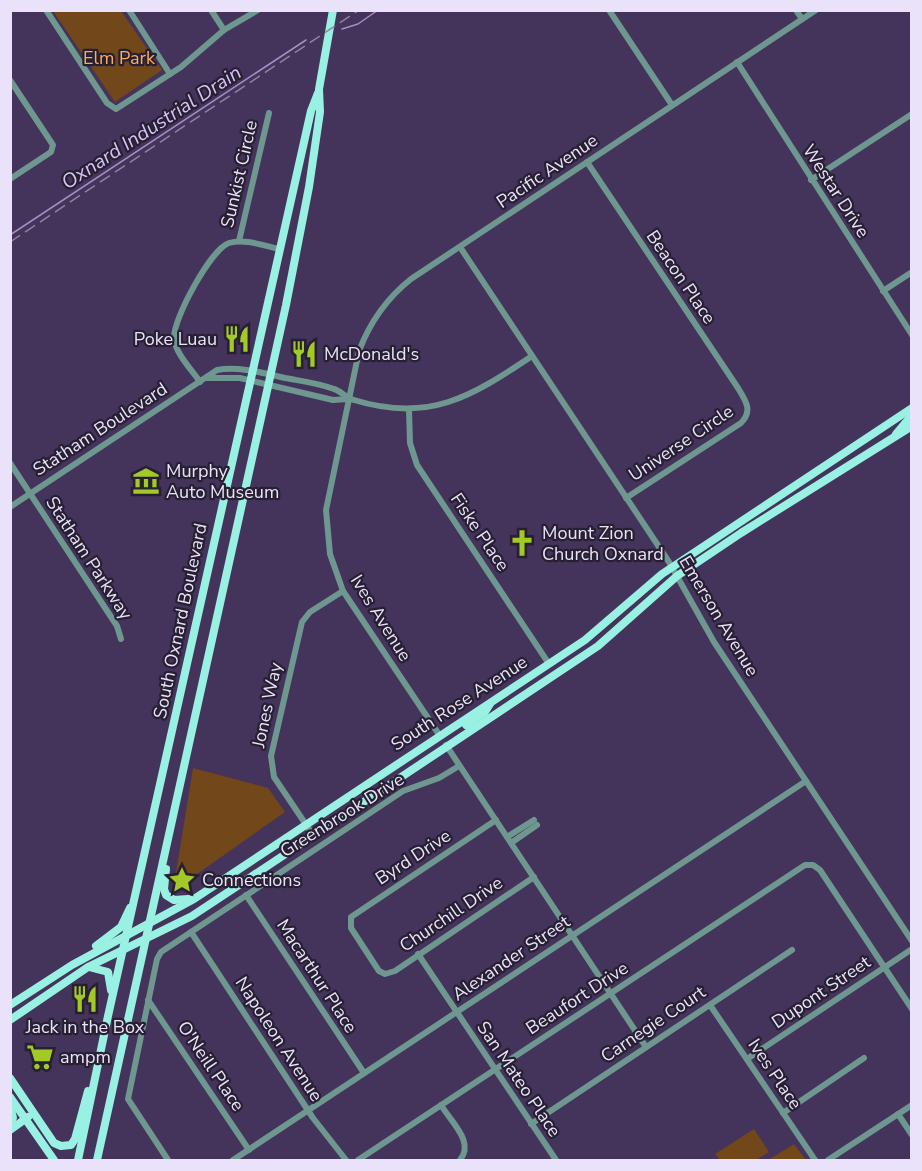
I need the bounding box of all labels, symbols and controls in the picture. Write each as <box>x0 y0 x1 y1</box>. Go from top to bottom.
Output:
park label: Elm Park <box>83 46 156 70</box>
water label: Oxnard Industrial Drain <box>56 59 246 196</box>
street label: Sunkist Circle <box>215 118 263 230</box>
street label: Pacific Avenue <box>492 128 602 214</box>
street label: Westar Drive <box>797 140 875 242</box>
street label: Beacon Place <box>641 225 721 329</box>
restaurant icon: Poke Luau <box>222 324 252 354</box>
place label: Poke Luau <box>134 327 217 351</box>
restaurant icon: McDonald's <box>289 339 319 369</box>
place label: McDonald's <box>324 342 419 366</box>
street label: Statham Boulevard <box>28 377 172 481</box>
street label: Universe Circle <box>624 399 738 487</box>
place label: Murphy Auto Museum <box>166 459 279 504</box>
museum icon: Murphy Auto Museum <box>131 466 161 496</box>
street label: Fiske Place <box>445 488 515 576</box>
street label: Statham Parkway <box>40 492 138 625</box>
street label: South Oxnard Boulevard <box>148 521 212 721</box>
place label: Mount Zion Church Oxnard <box>542 521 664 566</box>
church icon: Mount Zion Church Oxnard <box>507 528 537 558</box>
street label: Emerson Avenue <box>674 551 764 681</box>
street label: Ives Avenue <box>345 570 417 666</box>
street label: South Rose Avenue <box>386 650 532 756</box>
street label: Jones Way <box>246 660 288 751</box>
street label: Greenbrook Drive <box>275 767 409 863</box>
street label: Byrd Drive <box>371 824 455 890</box>
place icon: Connections <box>167 865 197 895</box>
place label: Connections <box>202 868 301 892</box>
street label: Churchill Drive <box>395 871 507 957</box>
street label: Alexander Street <box>447 909 575 1006</box>
street label: Macarthur Place <box>271 914 363 1038</box>
street label: Dupont Street <box>767 950 876 1034</box>
street label: Beaufort Drive <box>521 956 633 1040</box>
street label: Napoleon Avenue <box>230 972 328 1106</box>
street label: Carnegie Court <box>596 980 711 1068</box>
restaurant icon: Jack in the Box <box>70 984 100 1014</box>
place label: Jack in the Box <box>25 1015 145 1039</box>
street label: O'Neill Place <box>172 1016 250 1116</box>
street label: San Mateo Place <box>471 1016 567 1142</box>
street label: Ives Place <box>743 1034 807 1114</box>
supermarket icon: ampm <box>25 1042 55 1072</box>
place label: ampm <box>60 1045 111 1069</box>

